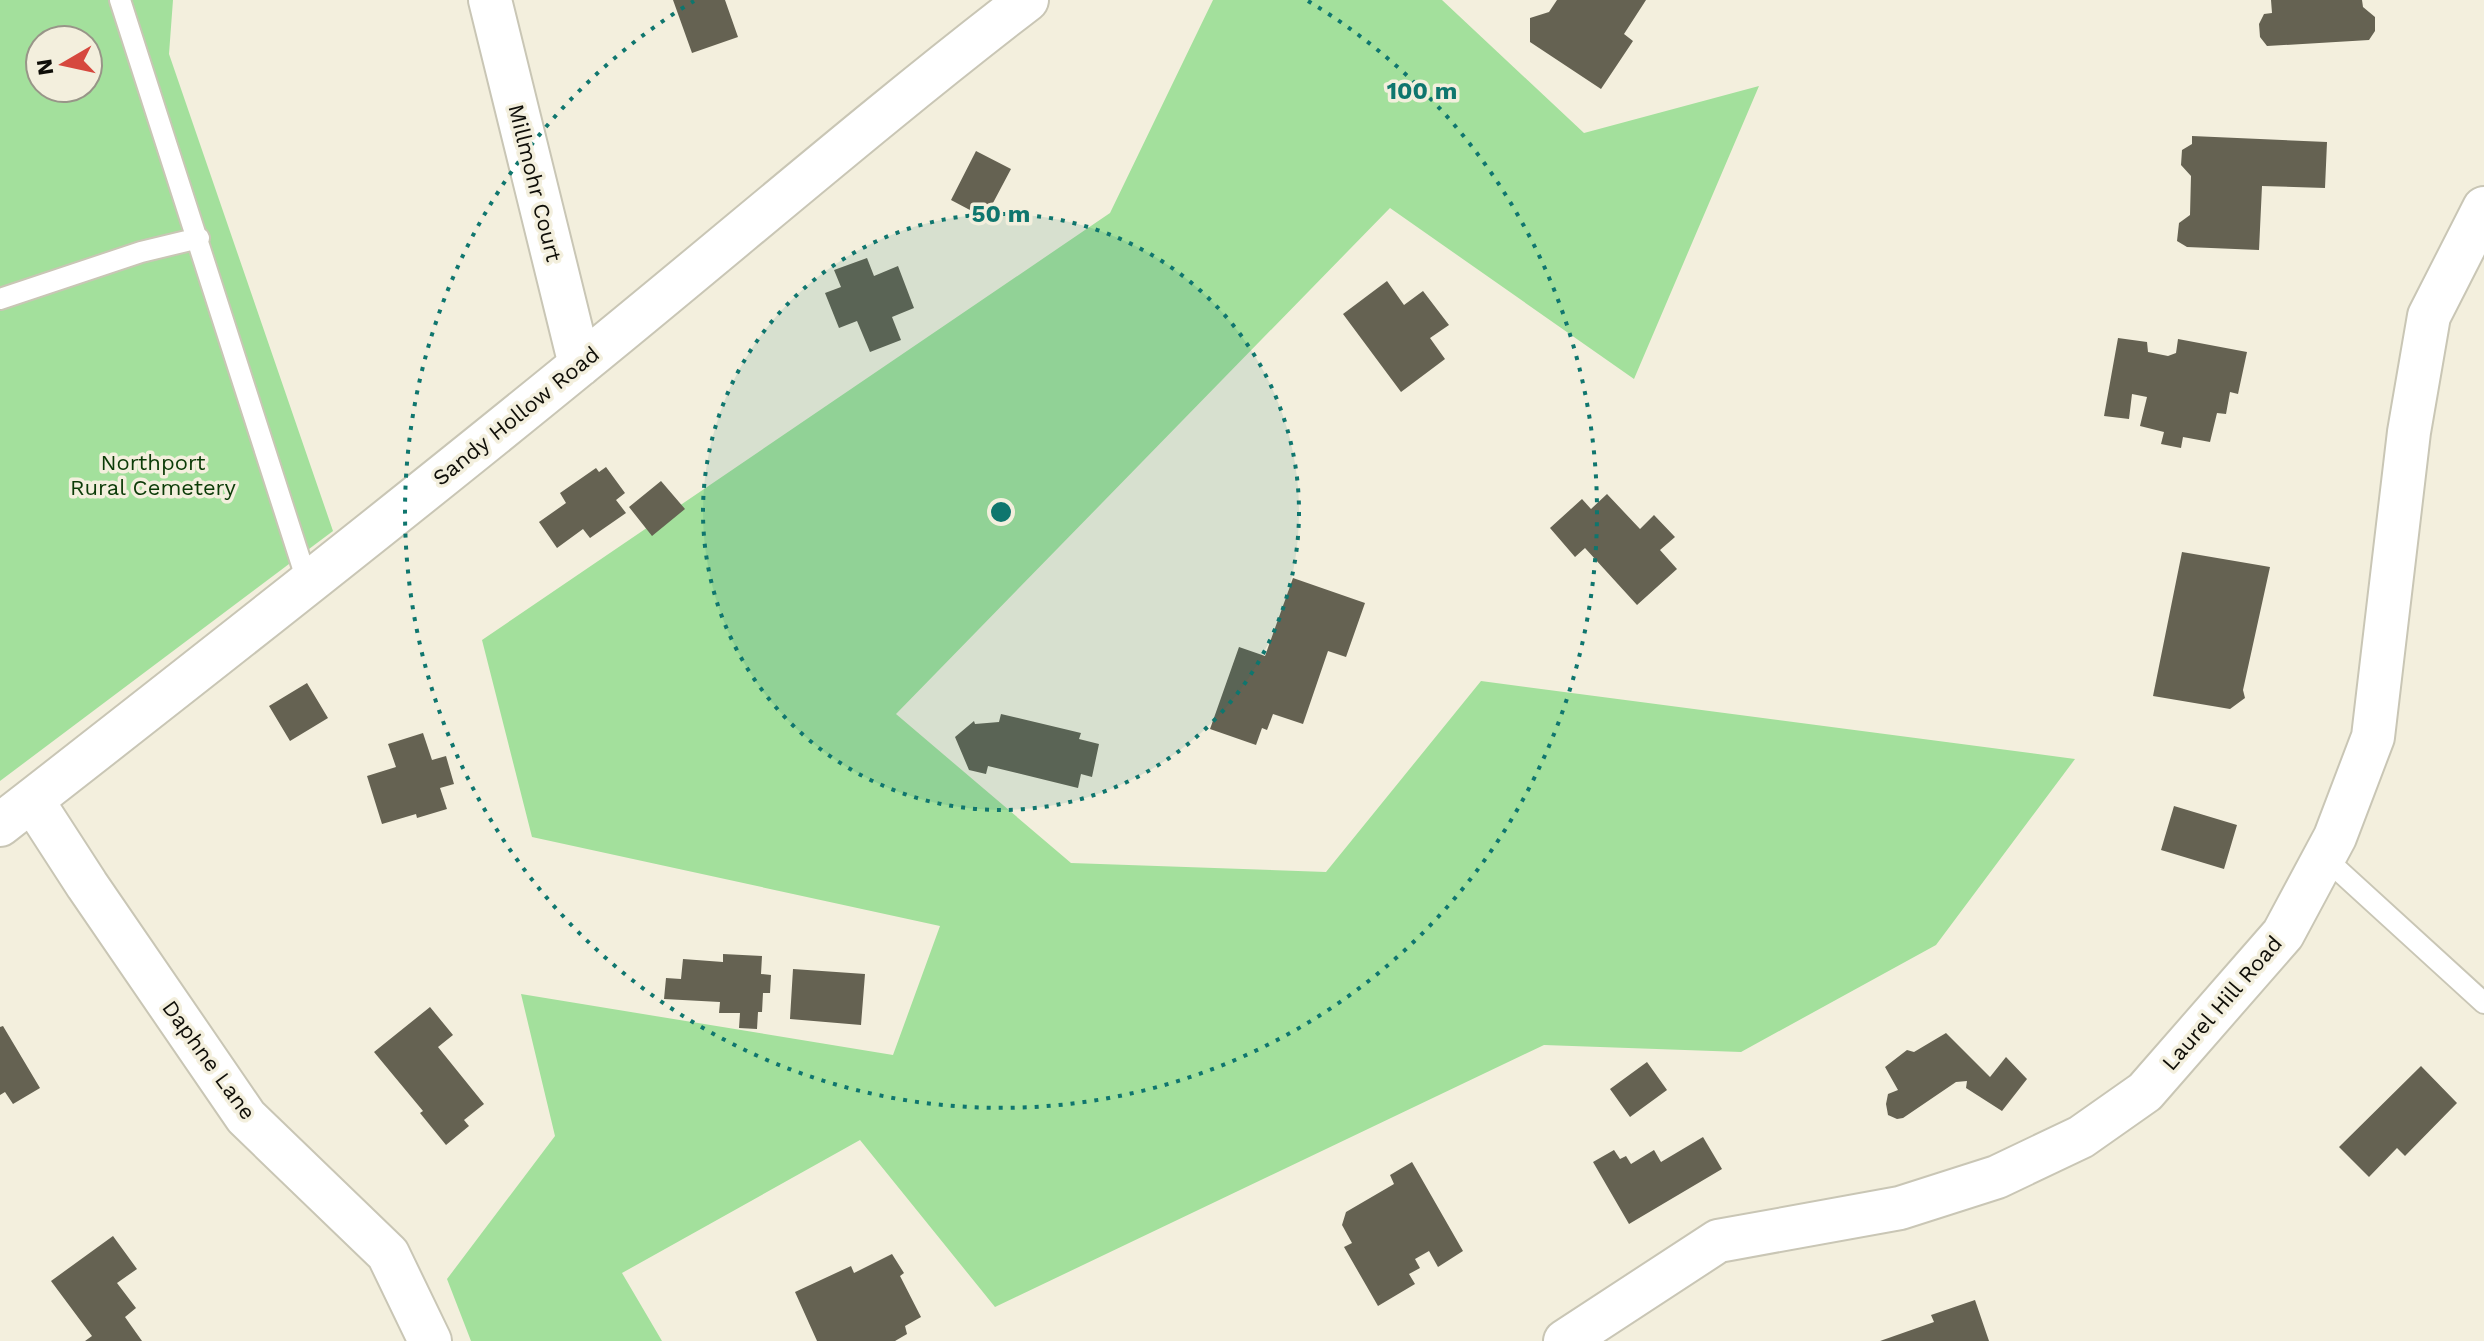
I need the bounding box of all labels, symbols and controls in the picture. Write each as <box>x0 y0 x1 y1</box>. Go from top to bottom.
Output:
north arrow <box>24 24 104 104</box>
text: N <box>31 57 58 77</box>
text: 100 m <box>1387 77 1457 105</box>
street label: Millmohr Court <box>503 102 567 264</box>
text: 50 m <box>972 200 1030 228</box>
street label: Sandy Hollow Road <box>428 341 604 491</box>
park label: Northport Rural Cemetery <box>70 450 237 500</box>
centre of rings <box>987 498 1015 526</box>
street label: Laurel Hill Road <box>2157 931 2287 1075</box>
street label: Daphne Lane <box>157 995 261 1125</box>

